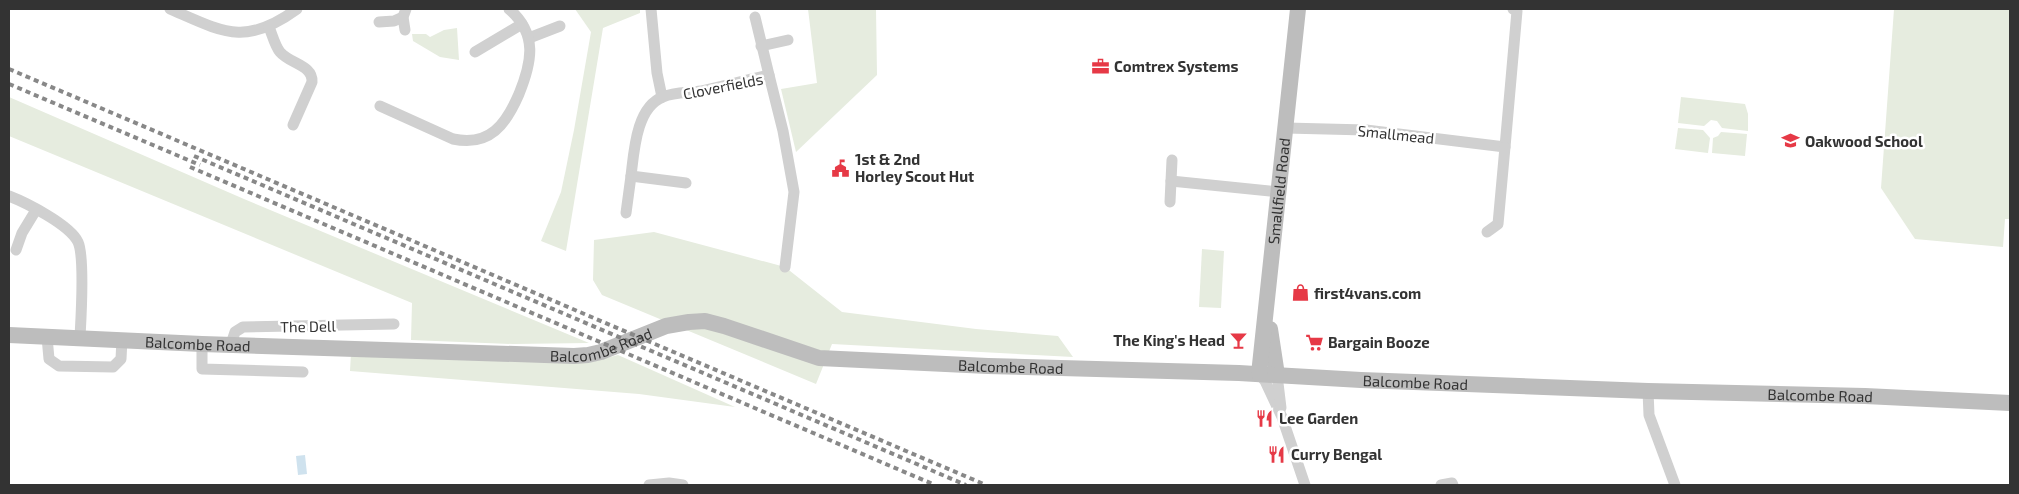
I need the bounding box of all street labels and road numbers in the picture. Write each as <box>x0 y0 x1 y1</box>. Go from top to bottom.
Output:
street label: Cloverfields <box>681 69 765 103</box>
street label: Smallmead <box>1357 121 1435 147</box>
street label: Smallfield Road <box>1264 137 1293 245</box>
street label: The Dell <box>280 317 337 335</box>
street label: Balcombe Road <box>550 324 654 365</box>
street label: Balcombe Road <box>145 332 251 355</box>
street label: Balcombe Road <box>958 356 1064 377</box>
street label: Balcombe Road <box>1362 371 1468 393</box>
street label: Balcombe Road <box>1767 385 1873 405</box>

